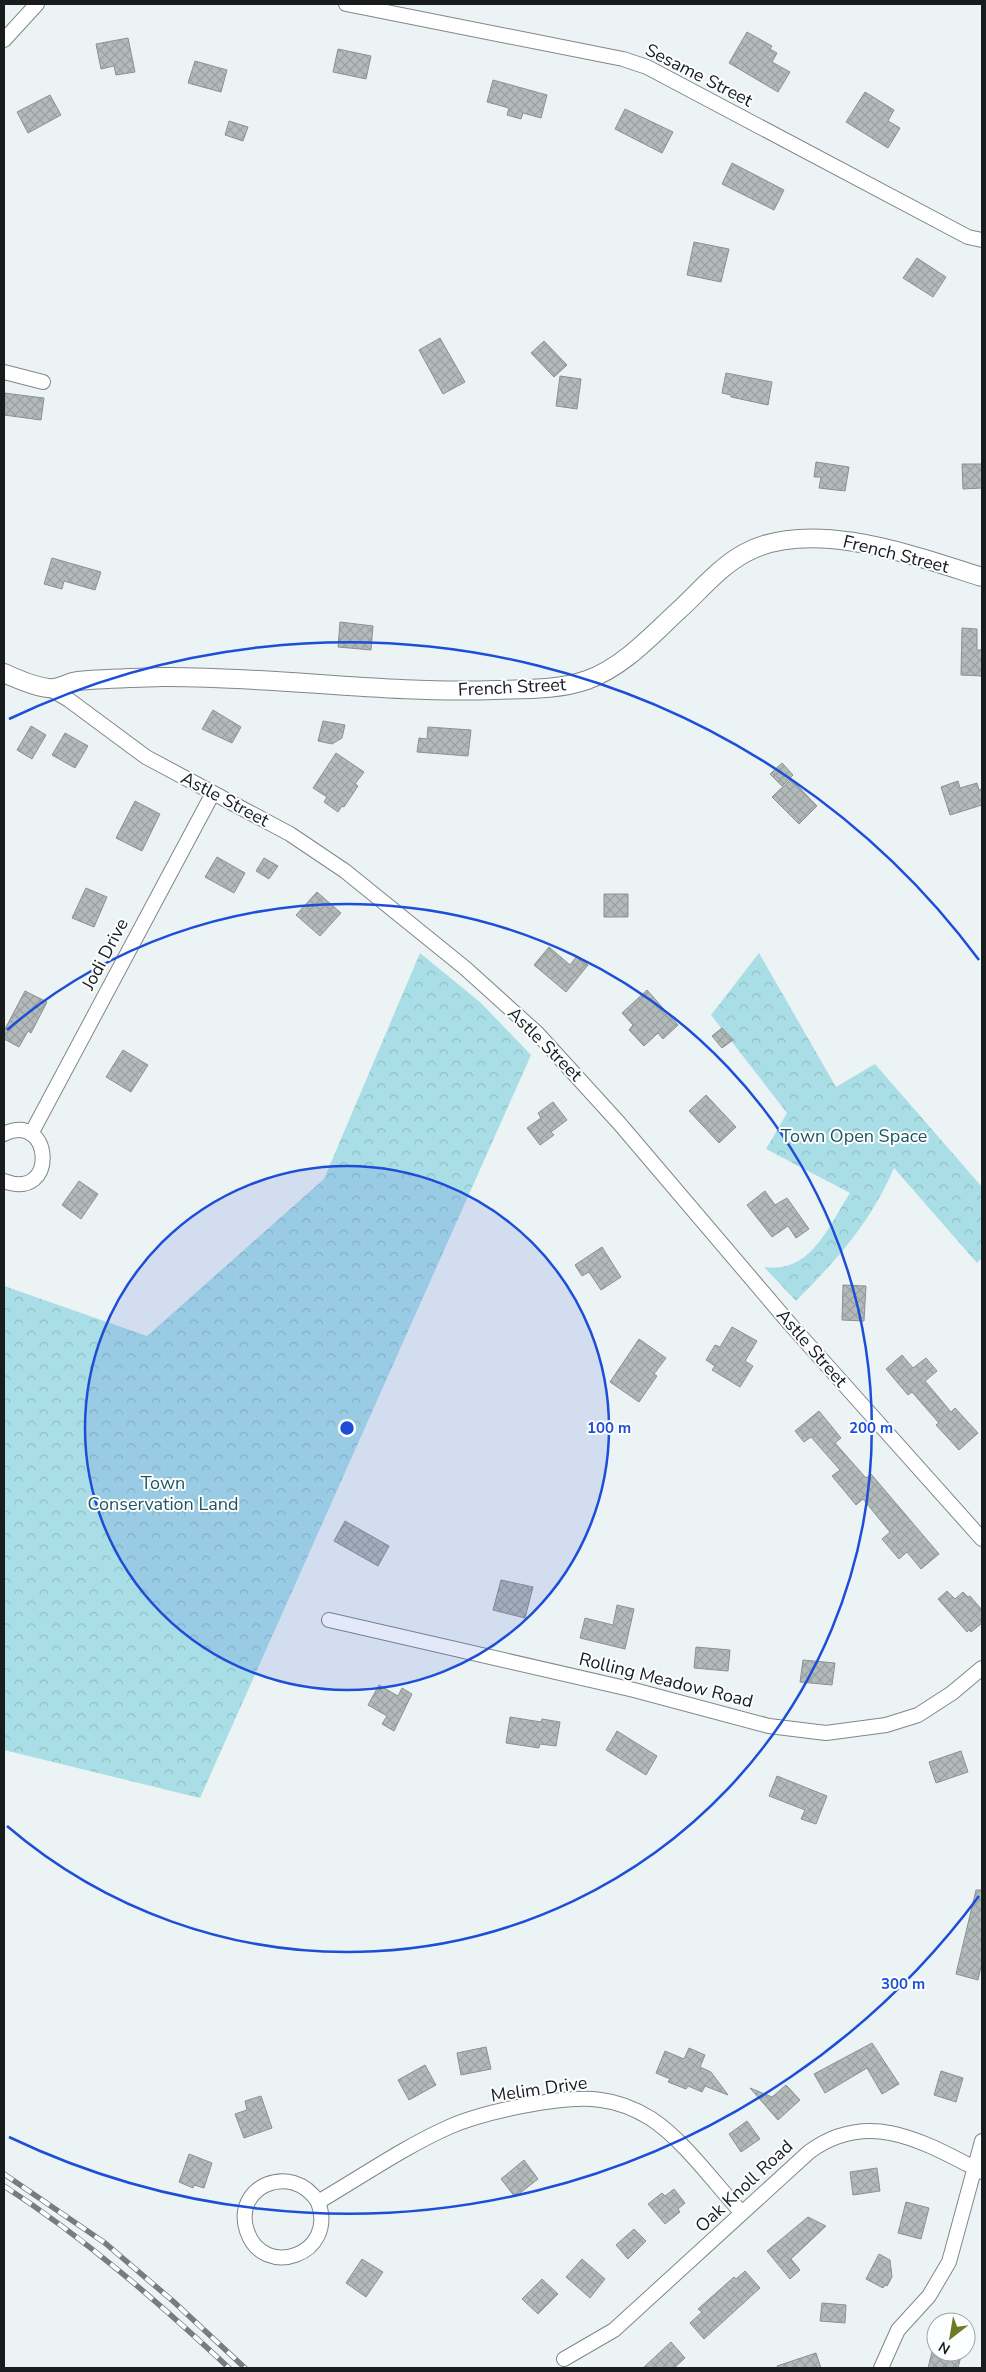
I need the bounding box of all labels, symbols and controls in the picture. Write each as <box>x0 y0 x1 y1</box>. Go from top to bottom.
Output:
street label: Sesame Street <box>641 38 757 113</box>
street label: French Street <box>841 529 952 579</box>
street label: French Street <box>457 672 567 702</box>
street label: Astle Street <box>177 766 274 833</box>
street label: Jodi Drive <box>76 914 134 995</box>
street label: Astle Street <box>502 1001 588 1087</box>
park label: Town Open Space <box>781 1124 927 1148</box>
street label: Astle Street <box>771 1304 853 1393</box>
text: 100 m <box>587 1418 631 1438</box>
text: 200 m <box>849 1418 893 1438</box>
centre of rings <box>338 1419 356 1437</box>
park label: Town Conservation Land <box>88 1471 238 1516</box>
street label: Rolling Meadow Road <box>576 1647 756 1713</box>
text: 300 m <box>881 1974 925 1994</box>
street label: Melim Drive <box>489 2070 589 2108</box>
street label: Oak Knoll Road <box>690 2134 798 2238</box>
north arrow <box>926 2312 976 2362</box>
text: N <box>935 2337 954 2359</box>

